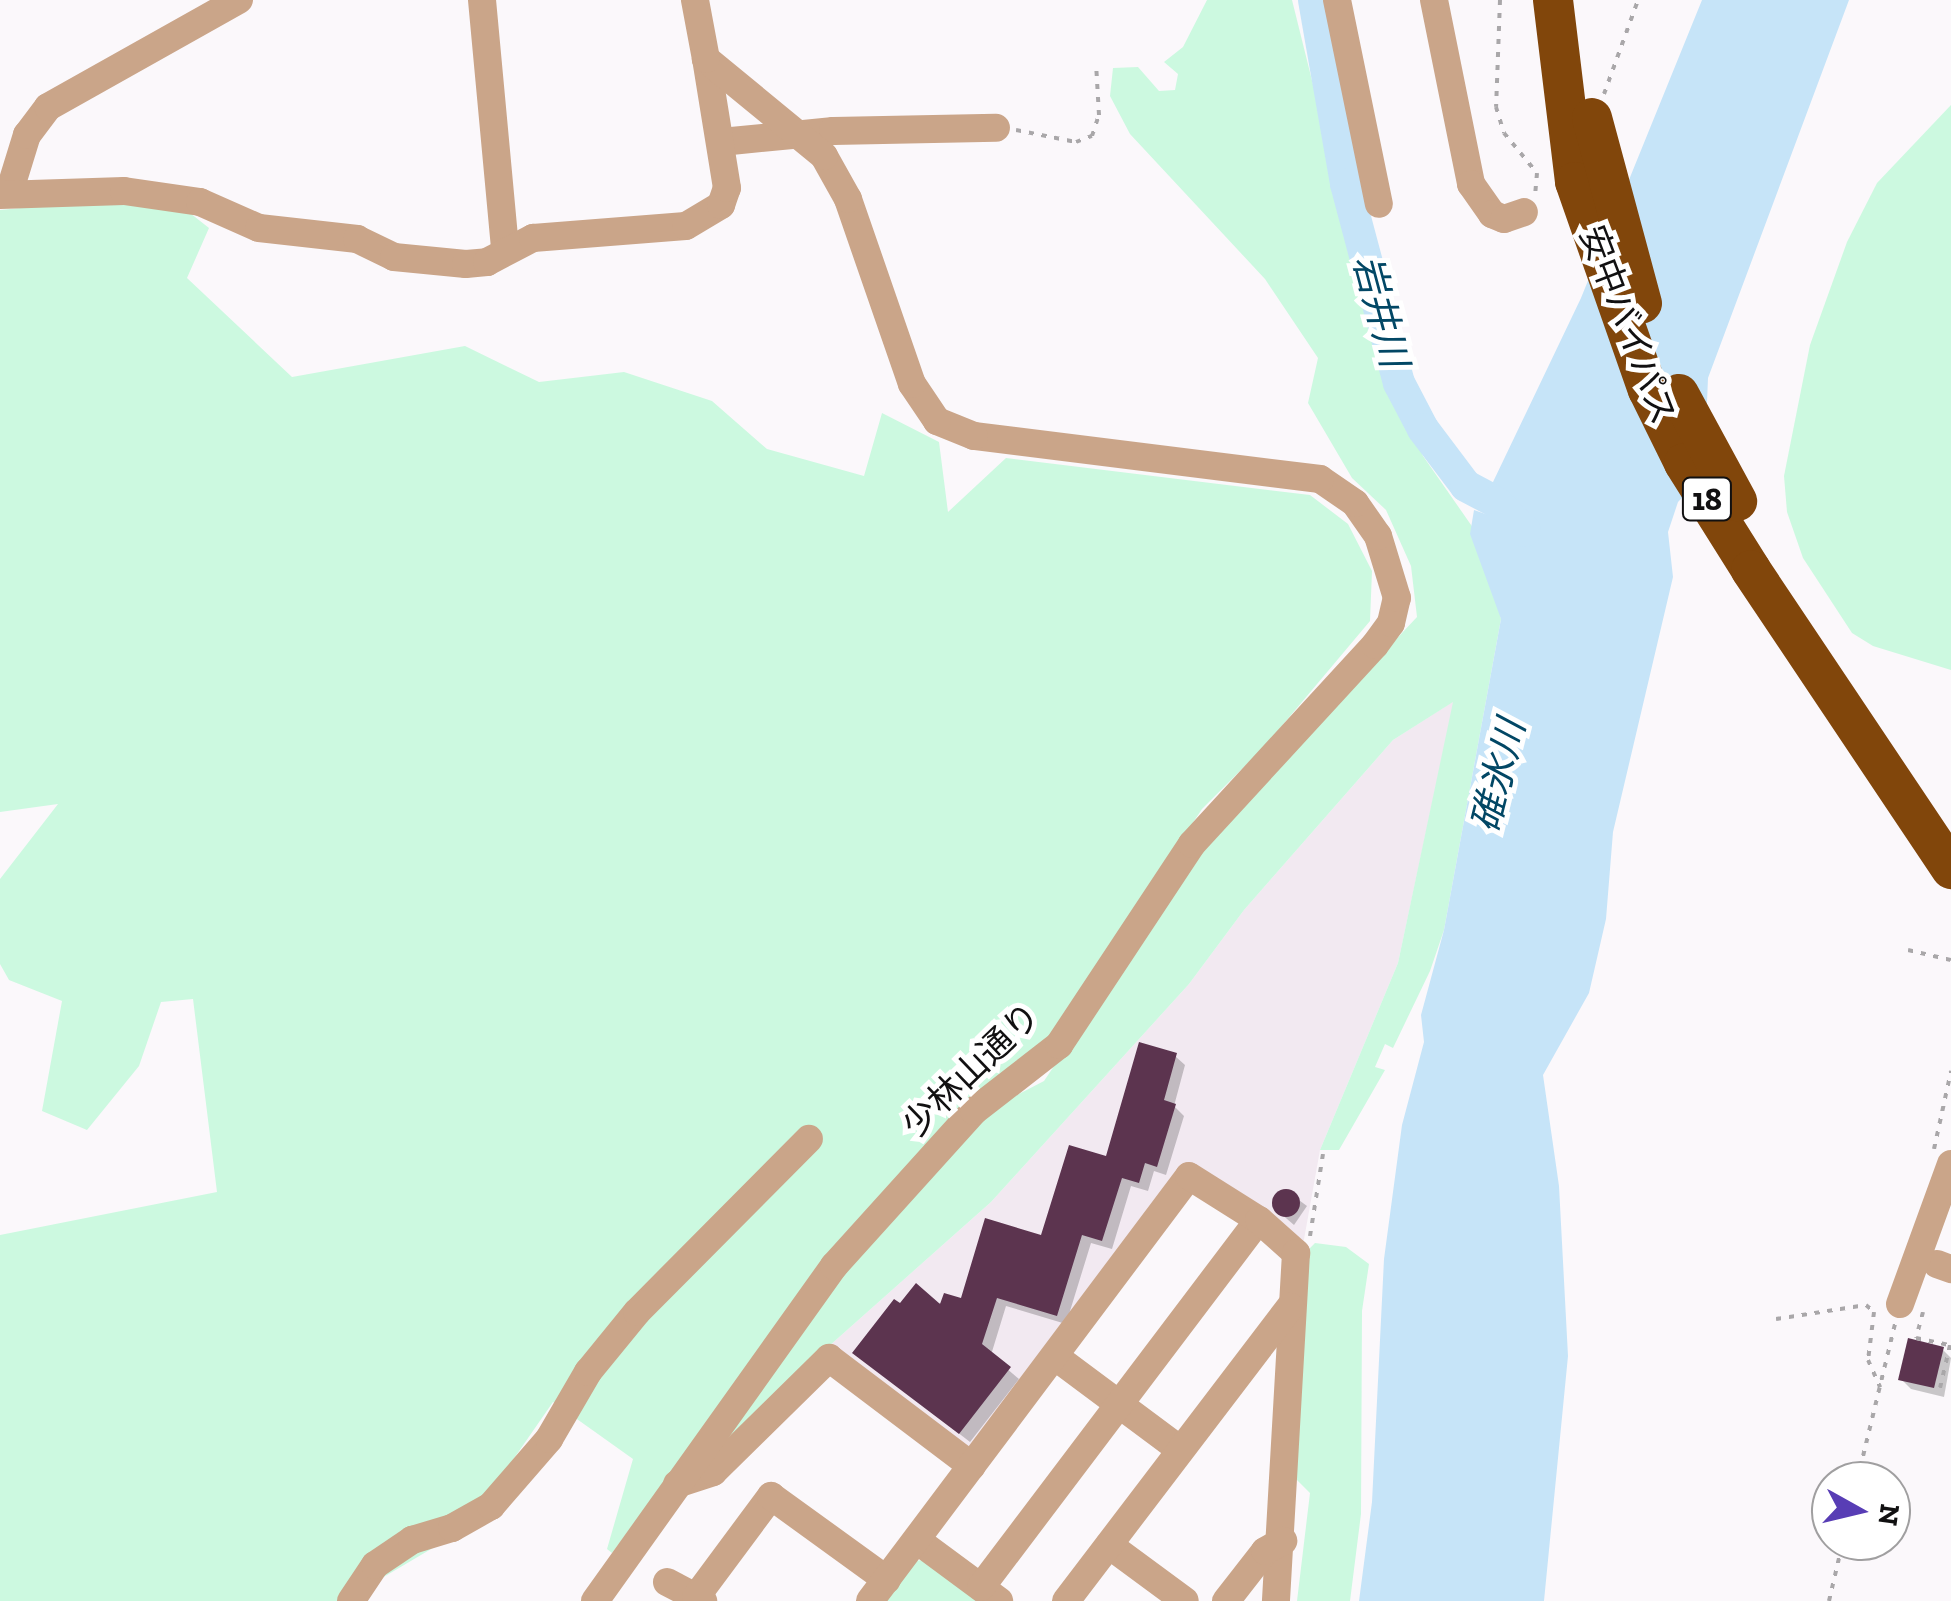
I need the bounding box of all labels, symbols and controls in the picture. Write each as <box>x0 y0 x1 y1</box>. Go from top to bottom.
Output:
street label: 安中バイパス <box>1571 219 1685 431</box>
water label: 岩井川 <box>1343 250 1417 372</box>
road number: 18 <box>1680 472 1734 526</box>
water label: 碓氷川 <box>1463 715 1535 837</box>
street label: 少林山通り <box>893 994 1049 1146</box>
north arrow <box>1811 1461 1911 1561</box>
text: N <box>1871 1502 1907 1528</box>

